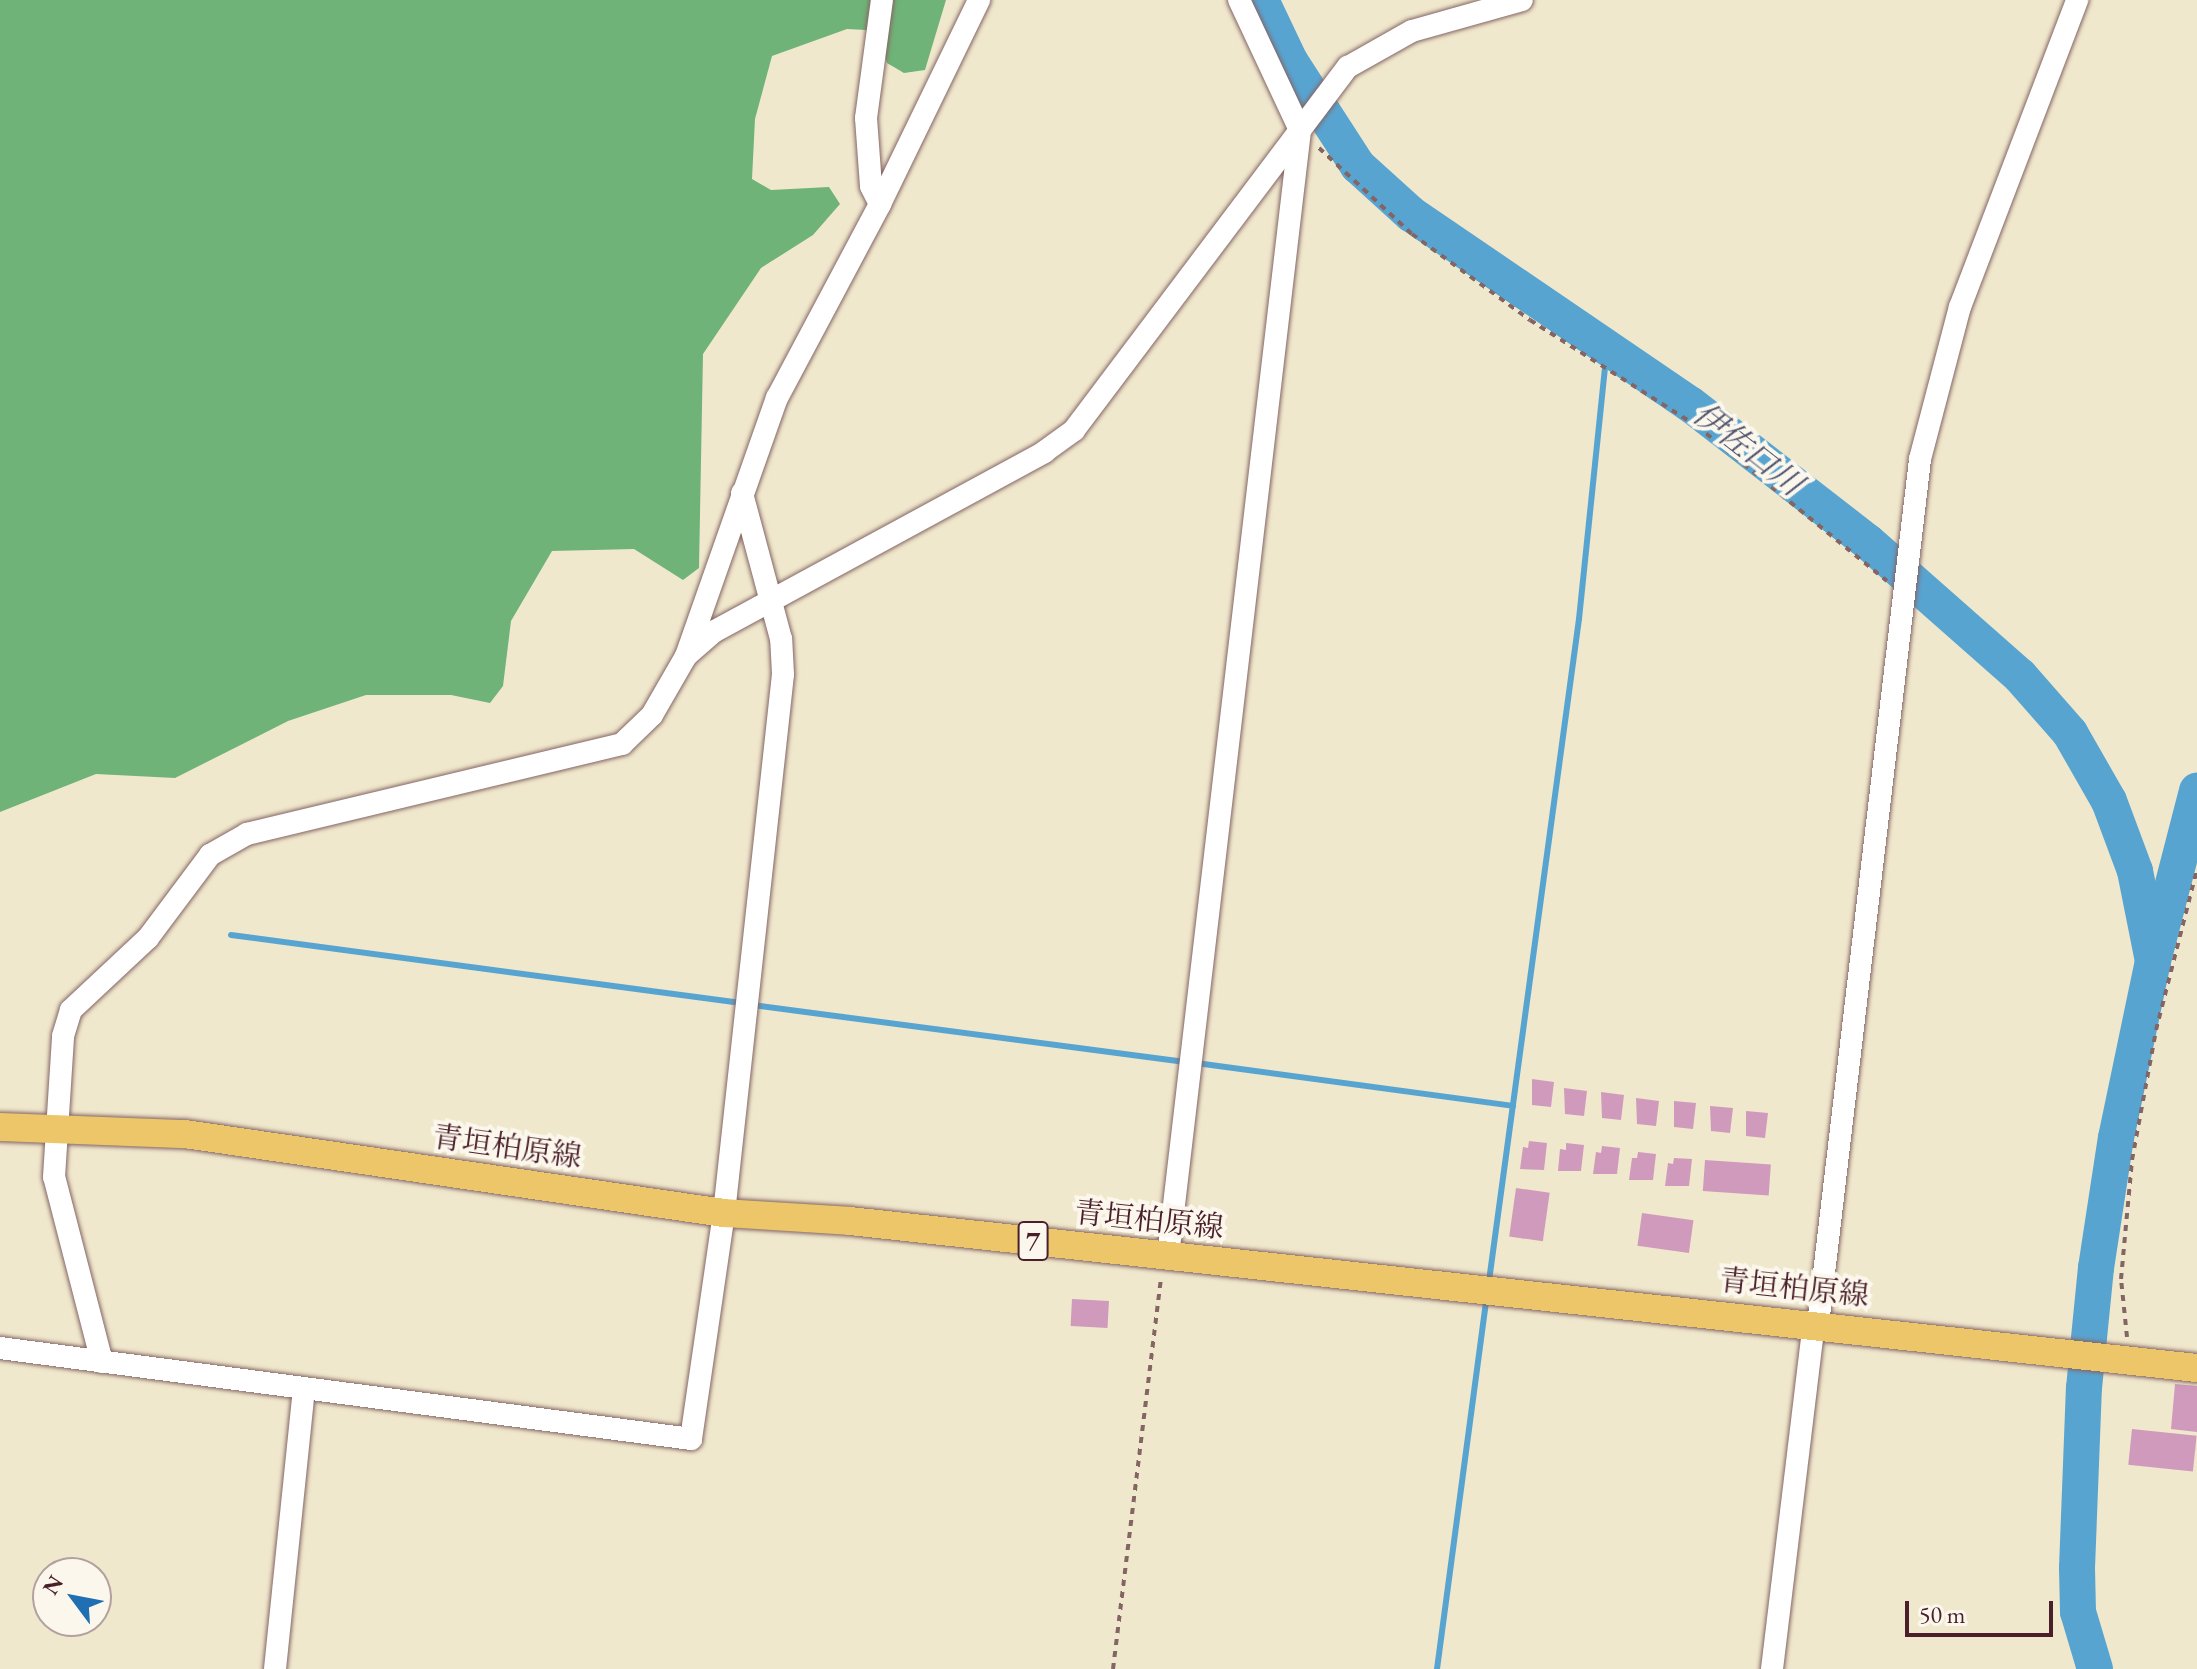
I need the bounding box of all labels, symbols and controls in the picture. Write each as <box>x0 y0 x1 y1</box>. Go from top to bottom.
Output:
water label: 伊佐口川 <box>1686 394 1810 504</box>
street label: 青垣柏原線 <box>430 1119 584 1175</box>
street label: 青垣柏原線 <box>1073 1194 1225 1246</box>
road number: 7 <box>1017 1217 1049 1265</box>
street label: 青垣柏原線 <box>1718 1262 1870 1314</box>
north arrow <box>32 1557 112 1637</box>
text: N <box>36 1570 70 1600</box>
scale bar <box>1909 1585 2057 1635</box>
text: 50 m <box>1919 1599 1966 1630</box>

